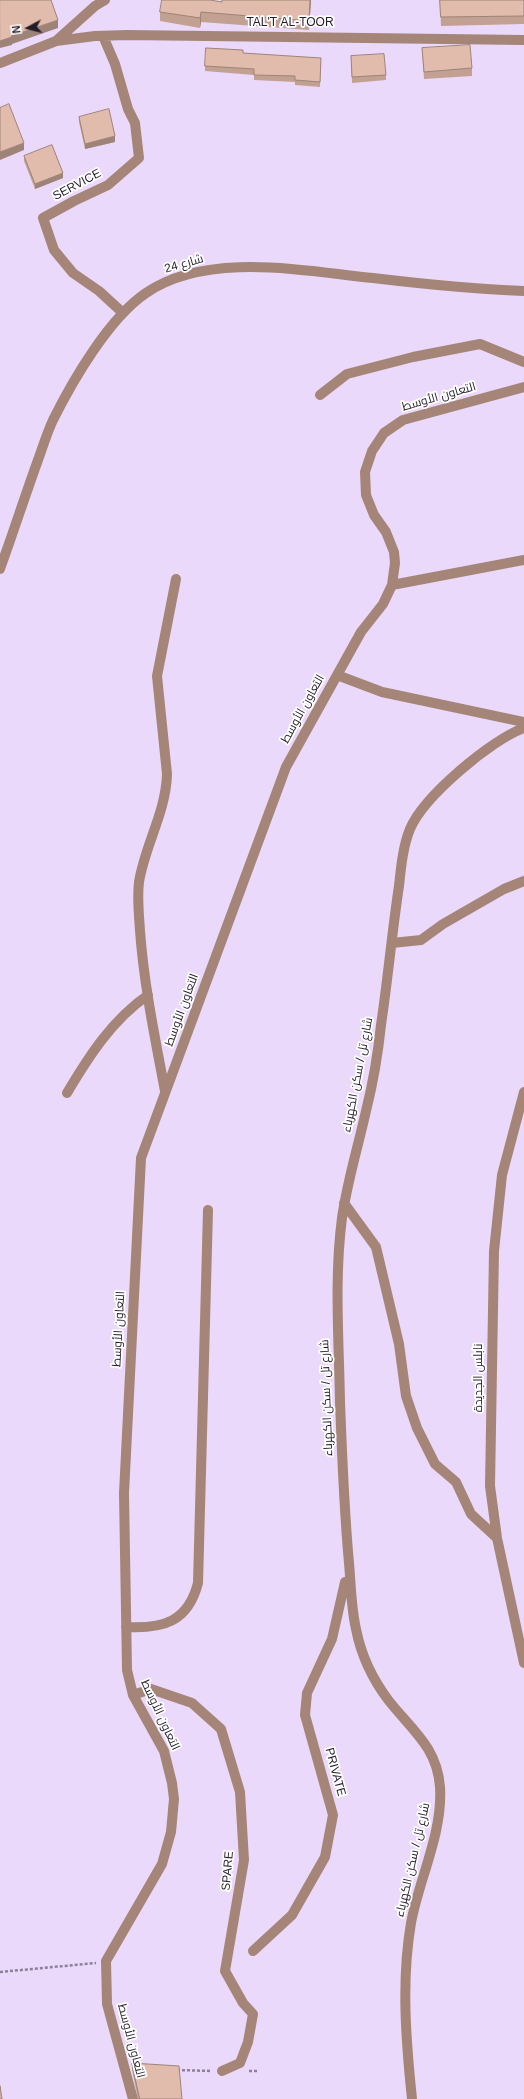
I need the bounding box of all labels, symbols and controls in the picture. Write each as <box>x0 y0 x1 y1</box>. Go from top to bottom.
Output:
north arrow <box>8 8 48 48</box>
street label: TAL'T AL-TOOR <box>246 16 334 30</box>
text: N <box>10 25 23 34</box>
street label: SERVICE <box>50 166 104 204</box>
street label: شارع 24 <box>163 252 205 276</box>
street label: التعاون الأوسط <box>400 380 478 414</box>
street label: التعاون الأوسط <box>278 672 328 746</box>
street label: التعاون الأوسط <box>162 972 202 1048</box>
street label: شارع تل / سكن الكهرباء <box>340 1016 376 1134</box>
street label: التعاون الأوسط <box>110 1291 128 1367</box>
street label: شارع تل / سكن الكهرباء <box>318 1339 336 1457</box>
street label: نابلس الجديدة <box>472 1344 486 1412</box>
street label: التعاون الأوسط <box>137 1677 183 1753</box>
street label: PRIVATE <box>322 1746 348 1798</box>
street label: شارع تل / سكن الكهرباء <box>393 1801 433 1919</box>
street label: SPARE <box>219 1851 237 1891</box>
street label: التعاون الأوسط <box>114 2002 148 2080</box>

